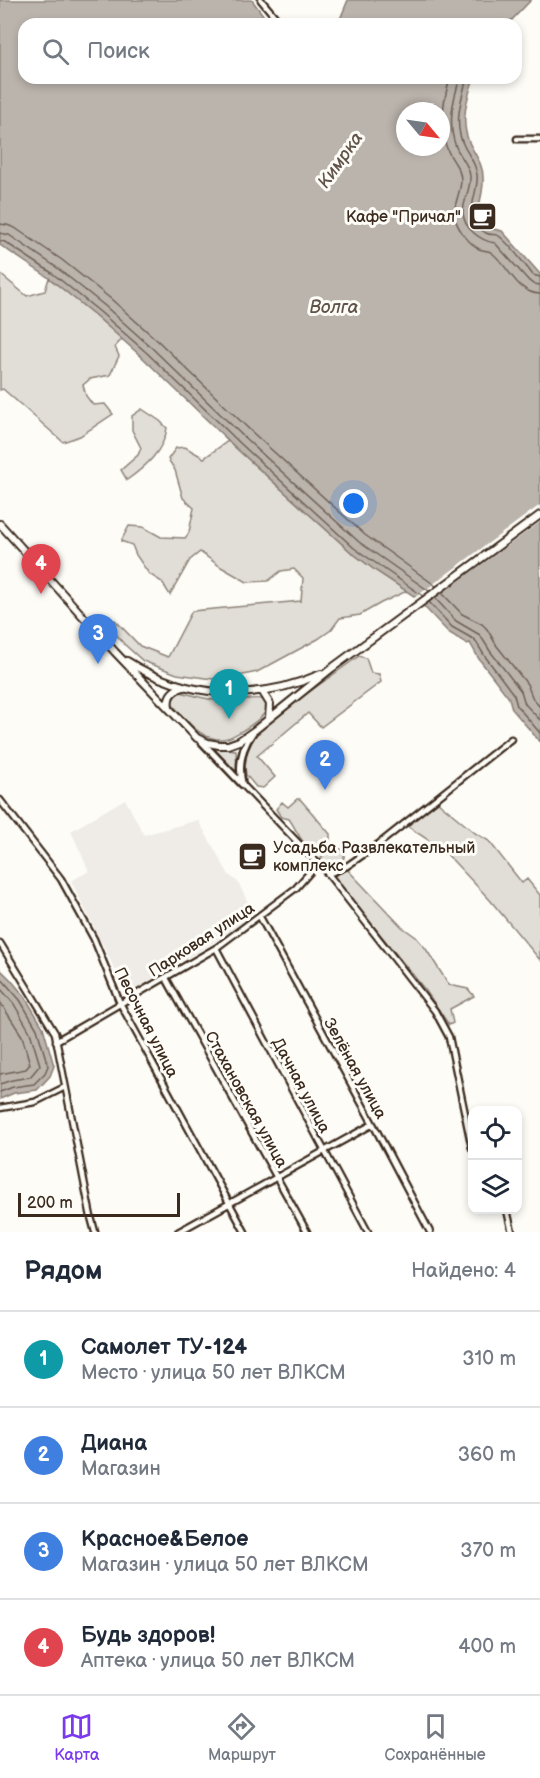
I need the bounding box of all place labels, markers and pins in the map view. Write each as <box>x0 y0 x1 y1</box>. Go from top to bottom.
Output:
cafe icon: Кафе "Причал" <box>466 200 498 232</box>
place label: Кафе "Причал" <box>346 208 461 227</box>
pin: 4 <box>22 544 60 594</box>
pin: 3 <box>78 614 118 664</box>
pin: 1 <box>210 670 248 719</box>
pin: 2 <box>306 740 344 790</box>
place label: Усадьба Развлекательный комплекс <box>273 839 475 876</box>
cafe icon: Усадьба Развлекательный комплекс <box>236 840 268 872</box>

